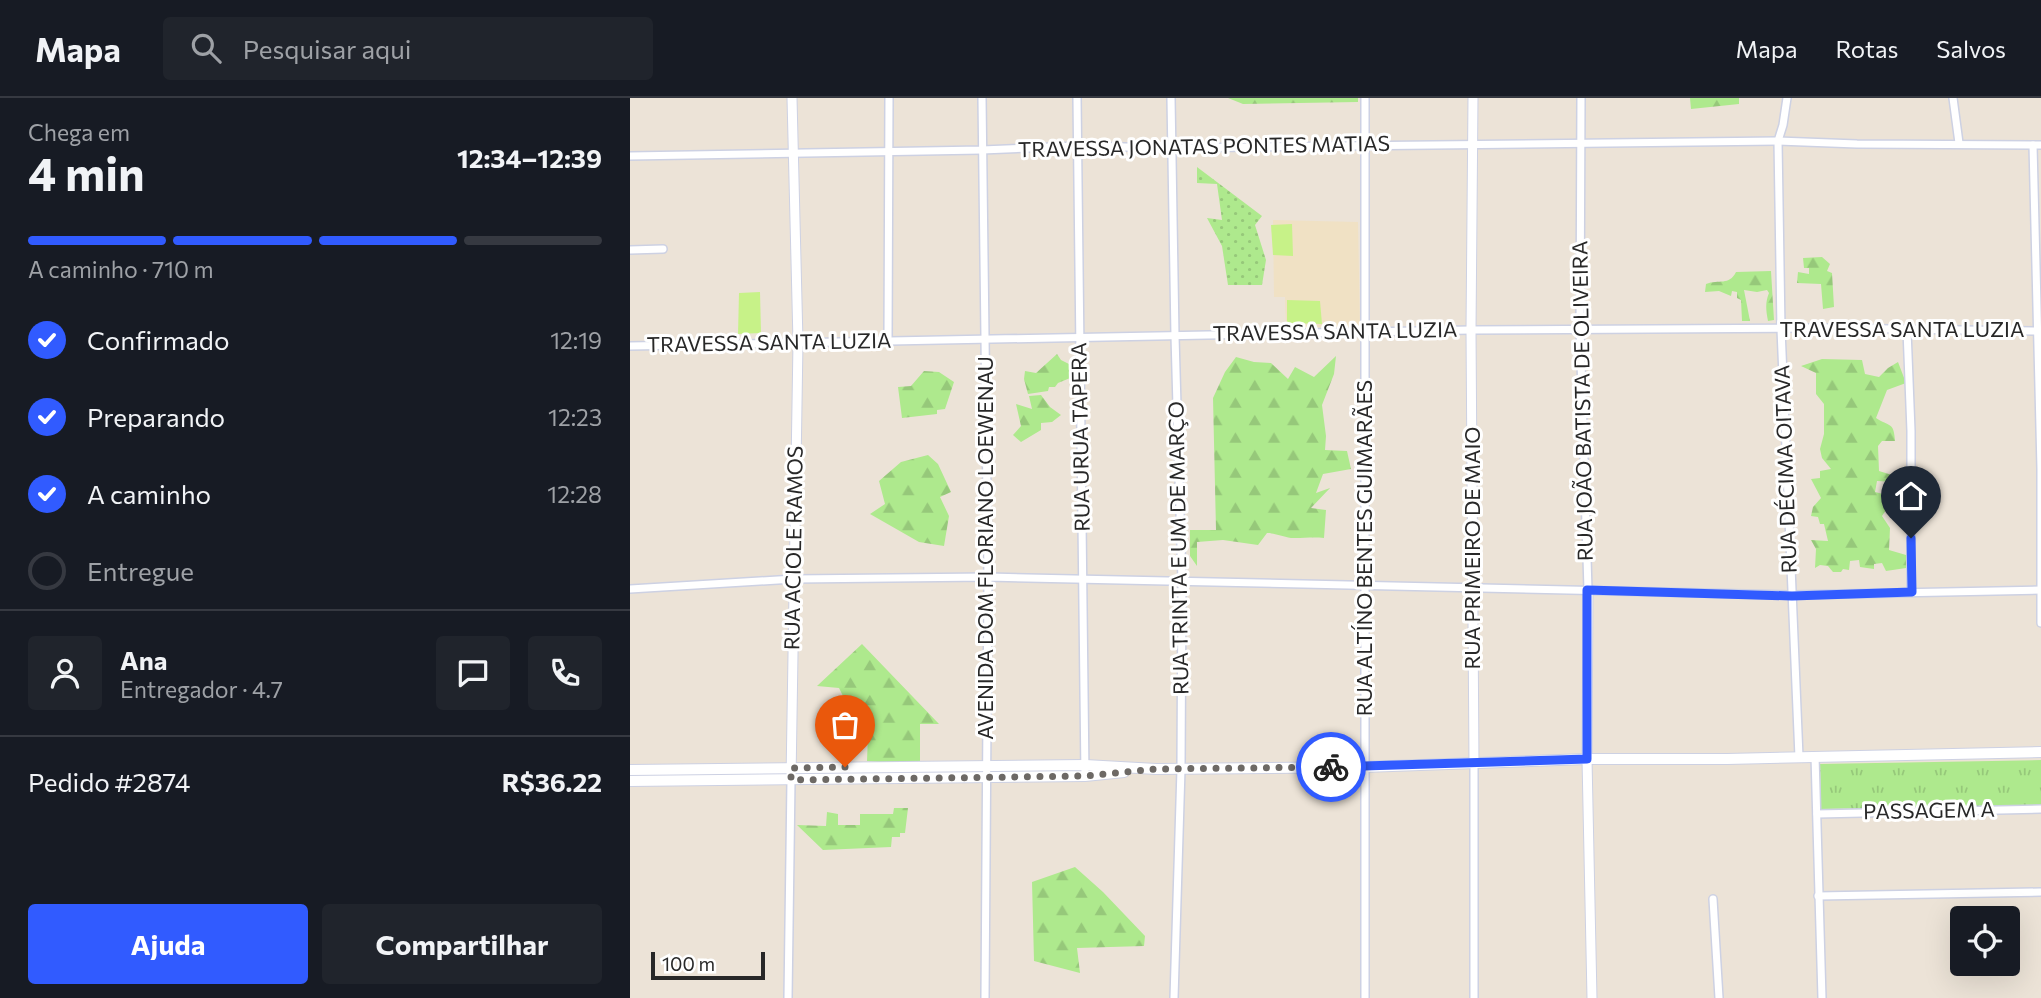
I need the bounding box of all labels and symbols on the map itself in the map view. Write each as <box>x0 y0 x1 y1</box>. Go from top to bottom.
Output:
street label: TRAVESSA JONATAS PONTES MATIAS <box>1018 130 1390 161</box>
street label: RUA JOÃO BATISTA DE OLIVEIRA <box>1566 241 1597 561</box>
street label: TRAVESSA SANTA LUZIA <box>1212 316 1458 345</box>
street label: TRAVESSA SANTA LUZIA <box>1780 316 2024 341</box>
street label: TRAVESSA SANTA LUZIA <box>646 327 892 356</box>
street label: RUA URUA TAPERA <box>1065 342 1094 532</box>
street label: AVENIDA DOM FLORIANO LOEWENAU <box>972 356 997 740</box>
street label: RUA DÉCIMA OITAVA <box>1768 364 1801 574</box>
street label: RUA ALTÍNO BENTES GUIMARÃES <box>1351 380 1376 716</box>
street label: RUA TRINTA E UM DE MARÇO <box>1162 401 1193 695</box>
street label: RUA PRIMEIRO DE MAIO <box>1459 427 1484 669</box>
street label: RUA ACIOLE RAMOS <box>778 446 807 650</box>
pin <box>1881 466 1941 538</box>
pin <box>815 695 875 767</box>
courier <box>1296 732 1366 802</box>
street label: PASSAGEM A <box>1863 796 1995 823</box>
scale bar <box>651 949 765 981</box>

